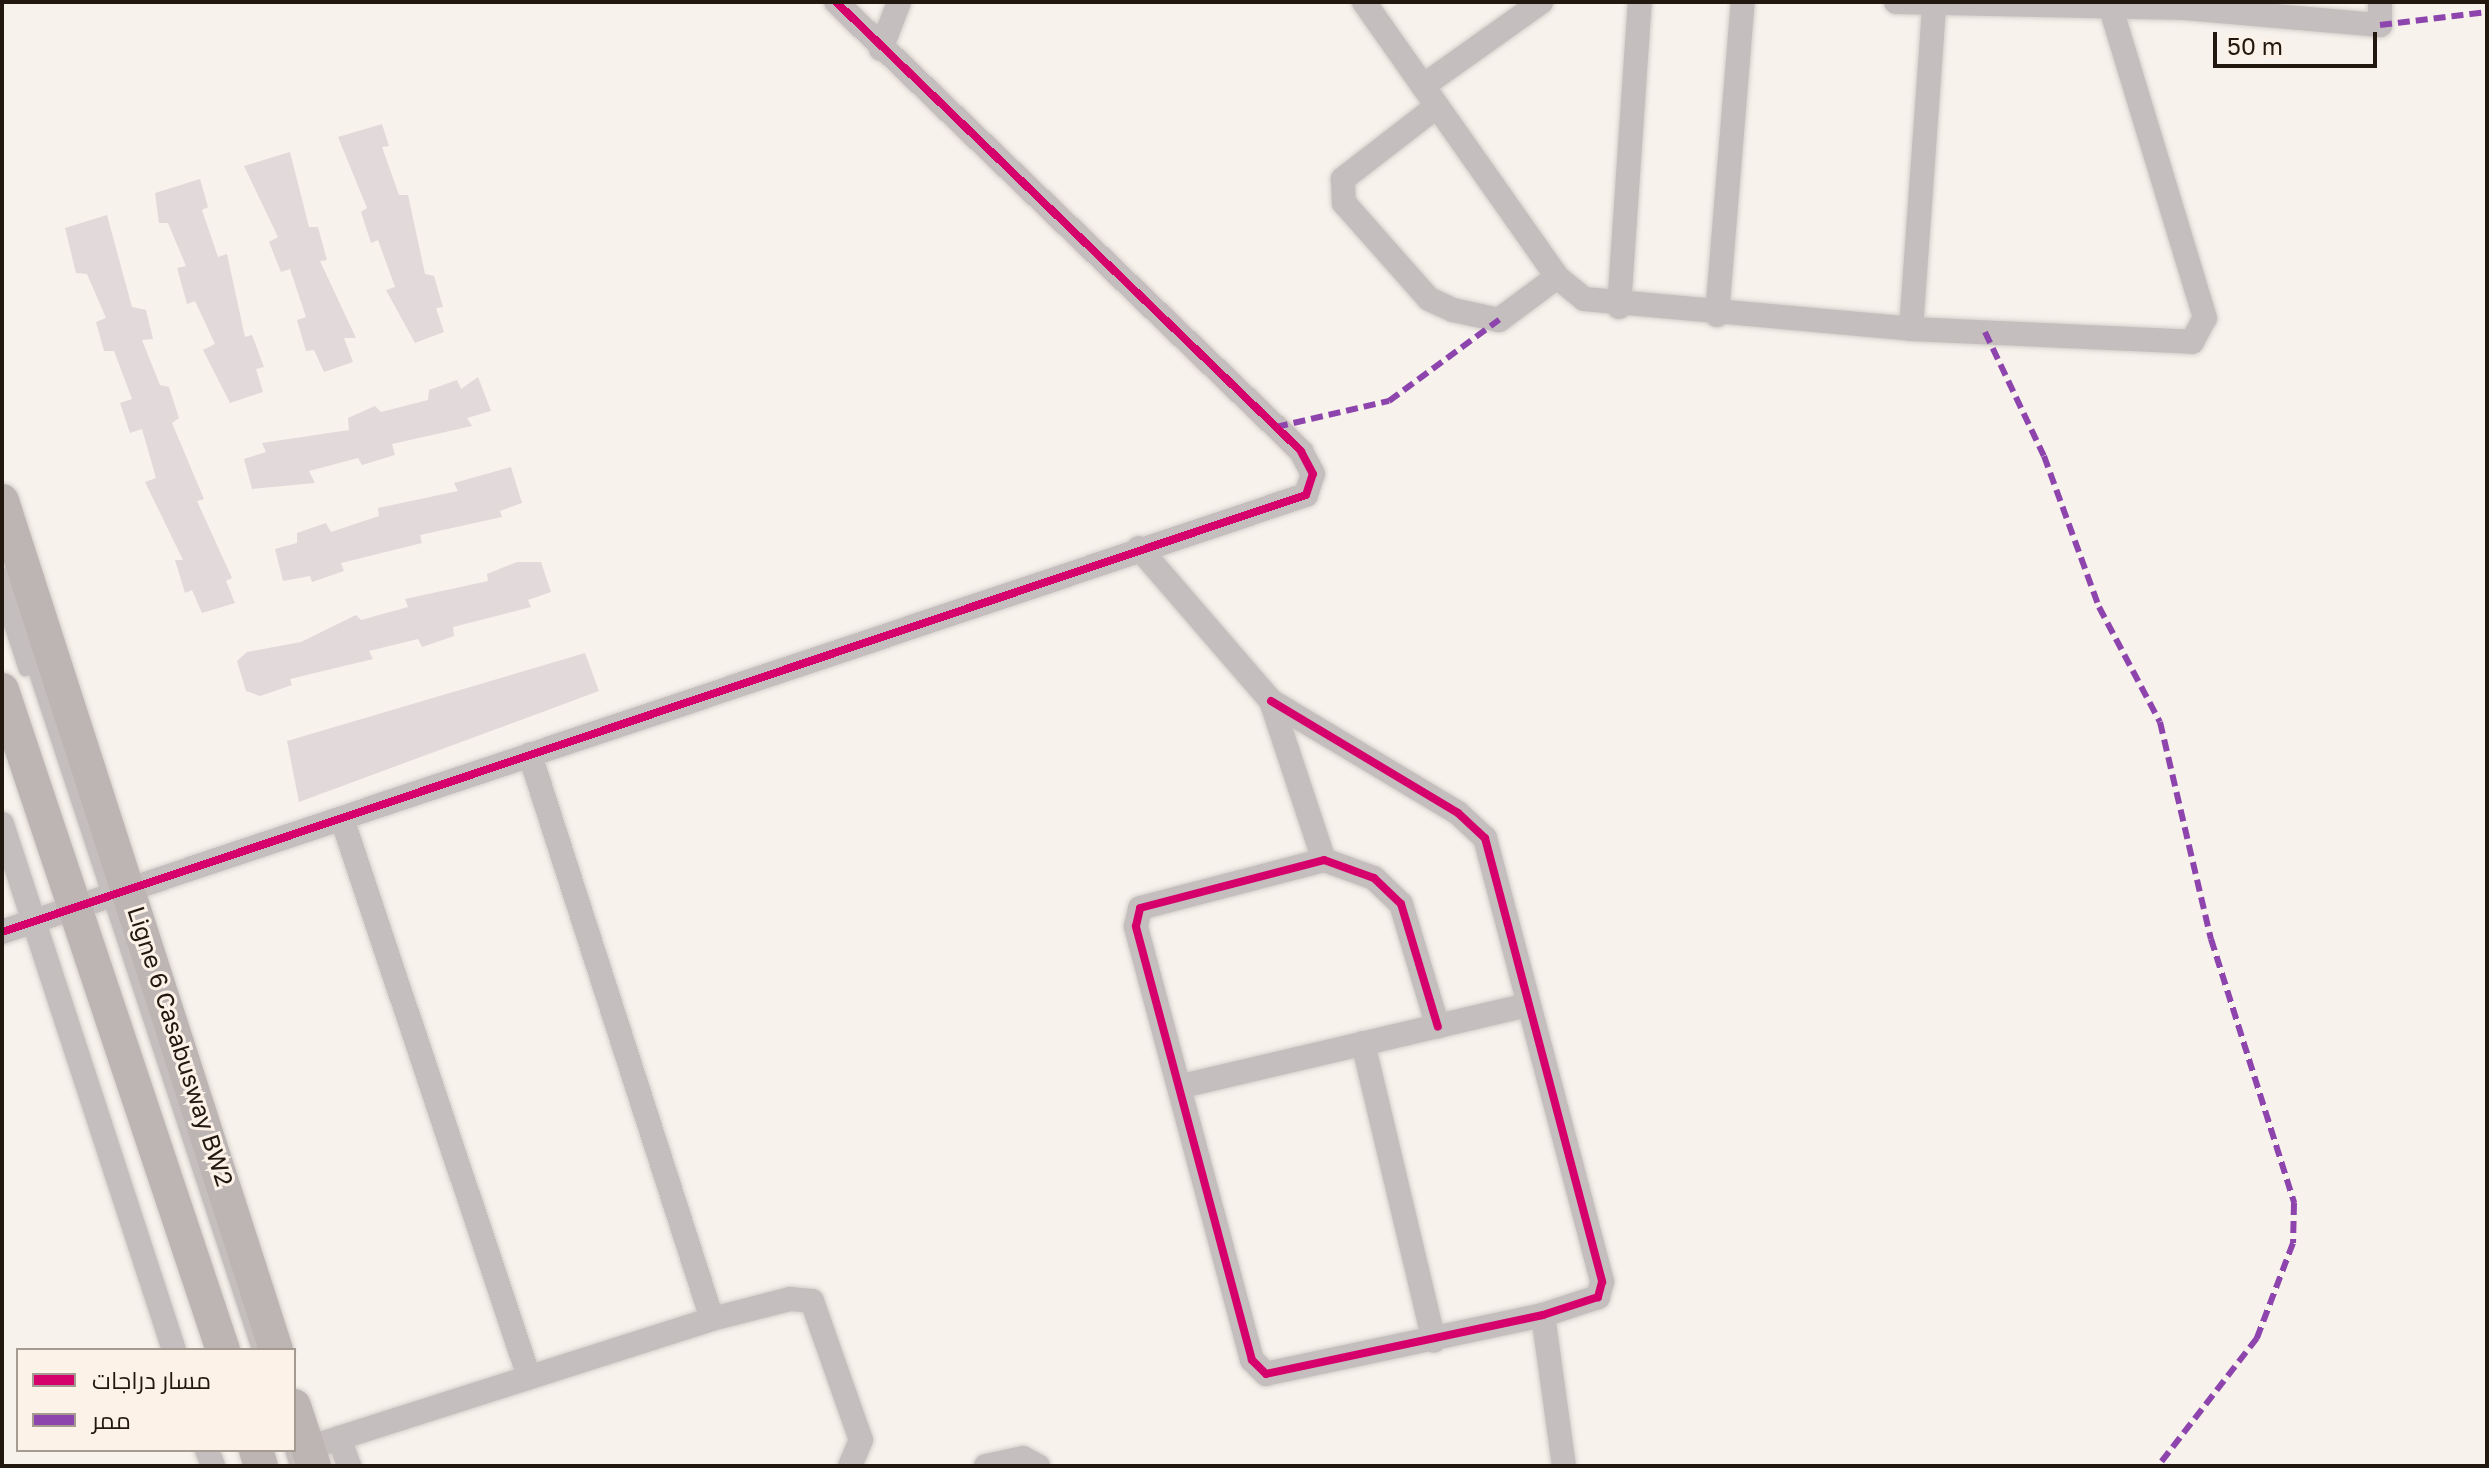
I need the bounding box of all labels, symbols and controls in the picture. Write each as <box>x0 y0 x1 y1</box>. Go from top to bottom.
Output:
scale bar <box>2217 16 2381 66</box>
text: 50 m <box>2227 31 2283 60</box>
street label: Ligne 6 Casabusway BW2 <box>122 902 240 1190</box>
legend <box>16 1348 296 1452</box>
text: مسار دراجات <box>92 1365 211 1394</box>
text: ممر <box>92 1405 131 1434</box>

